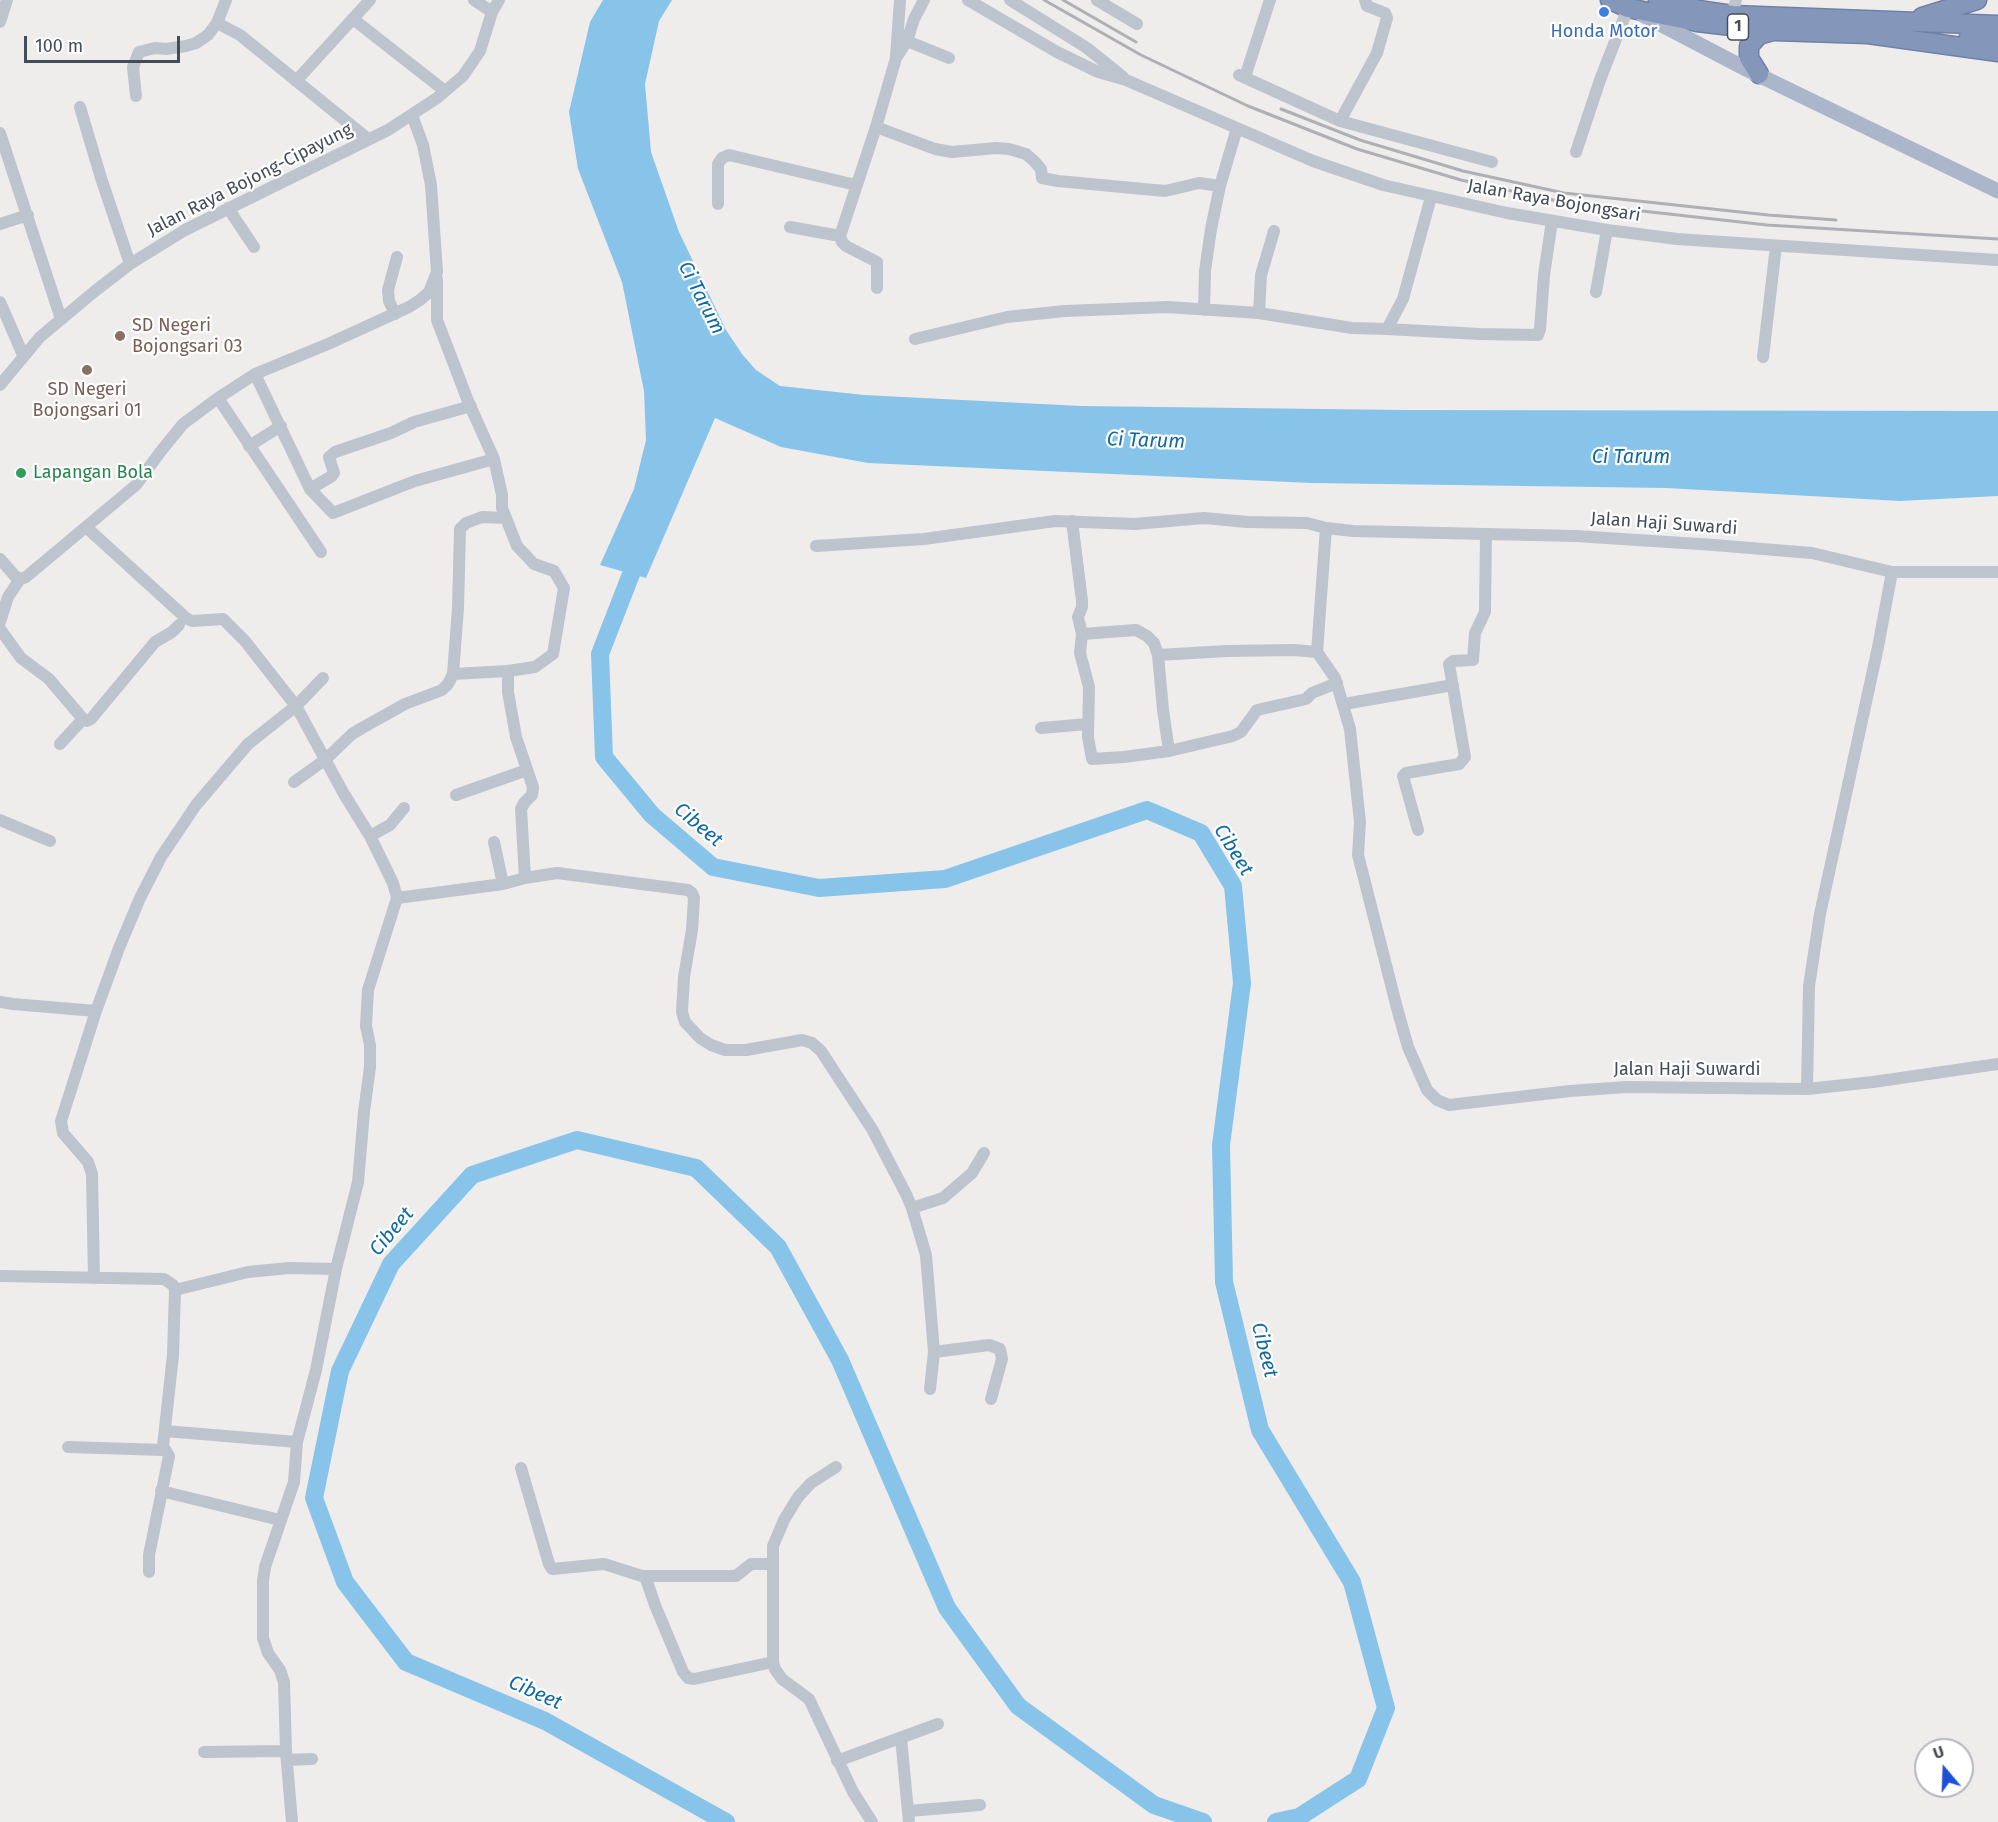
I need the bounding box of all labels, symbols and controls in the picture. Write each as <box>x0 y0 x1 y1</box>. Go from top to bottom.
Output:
marker: Honda Motor <box>1597 5 1611 19</box>
road number: 1 <box>1728 14 1748 40</box>
place label: Honda Motor <box>1551 21 1657 43</box>
scale bar <box>27 24 183 62</box>
text: 100 m <box>35 35 83 57</box>
street label: Jalan Raya Bojong-Cipayung <box>144 119 356 241</box>
street label: Jalan Raya Bojongsari <box>1466 175 1642 227</box>
water label: Ci Tarum <box>672 258 730 338</box>
place label: SD Negeri Bojongsari 03 <box>132 315 242 358</box>
marker: SD Negeri Bojongsari 03 <box>113 329 127 343</box>
marker: SD Negeri Bojongsari 01 <box>80 363 94 377</box>
place label: SD Negeri Bojongsari 01 <box>33 379 141 422</box>
water label: Ci Tarum <box>1106 428 1186 454</box>
water label: Ci Tarum <box>1592 445 1670 469</box>
place label: Lapangan Bola <box>33 462 153 484</box>
marker: Lapangan Bola <box>14 466 28 480</box>
street label: Jalan Haji Suwardi <box>1590 508 1738 540</box>
water label: Cibeet <box>669 798 727 852</box>
water label: Cibeet <box>1208 820 1258 880</box>
street label: Jalan Haji Suwardi <box>1613 1059 1761 1081</box>
water label: Cibeet <box>365 1203 419 1261</box>
water label: Cibeet <box>1246 1320 1282 1380</box>
water label: Cibeet <box>505 1671 565 1715</box>
north arrow <box>1914 1738 1974 1798</box>
text: U <box>1931 1742 1947 1763</box>

